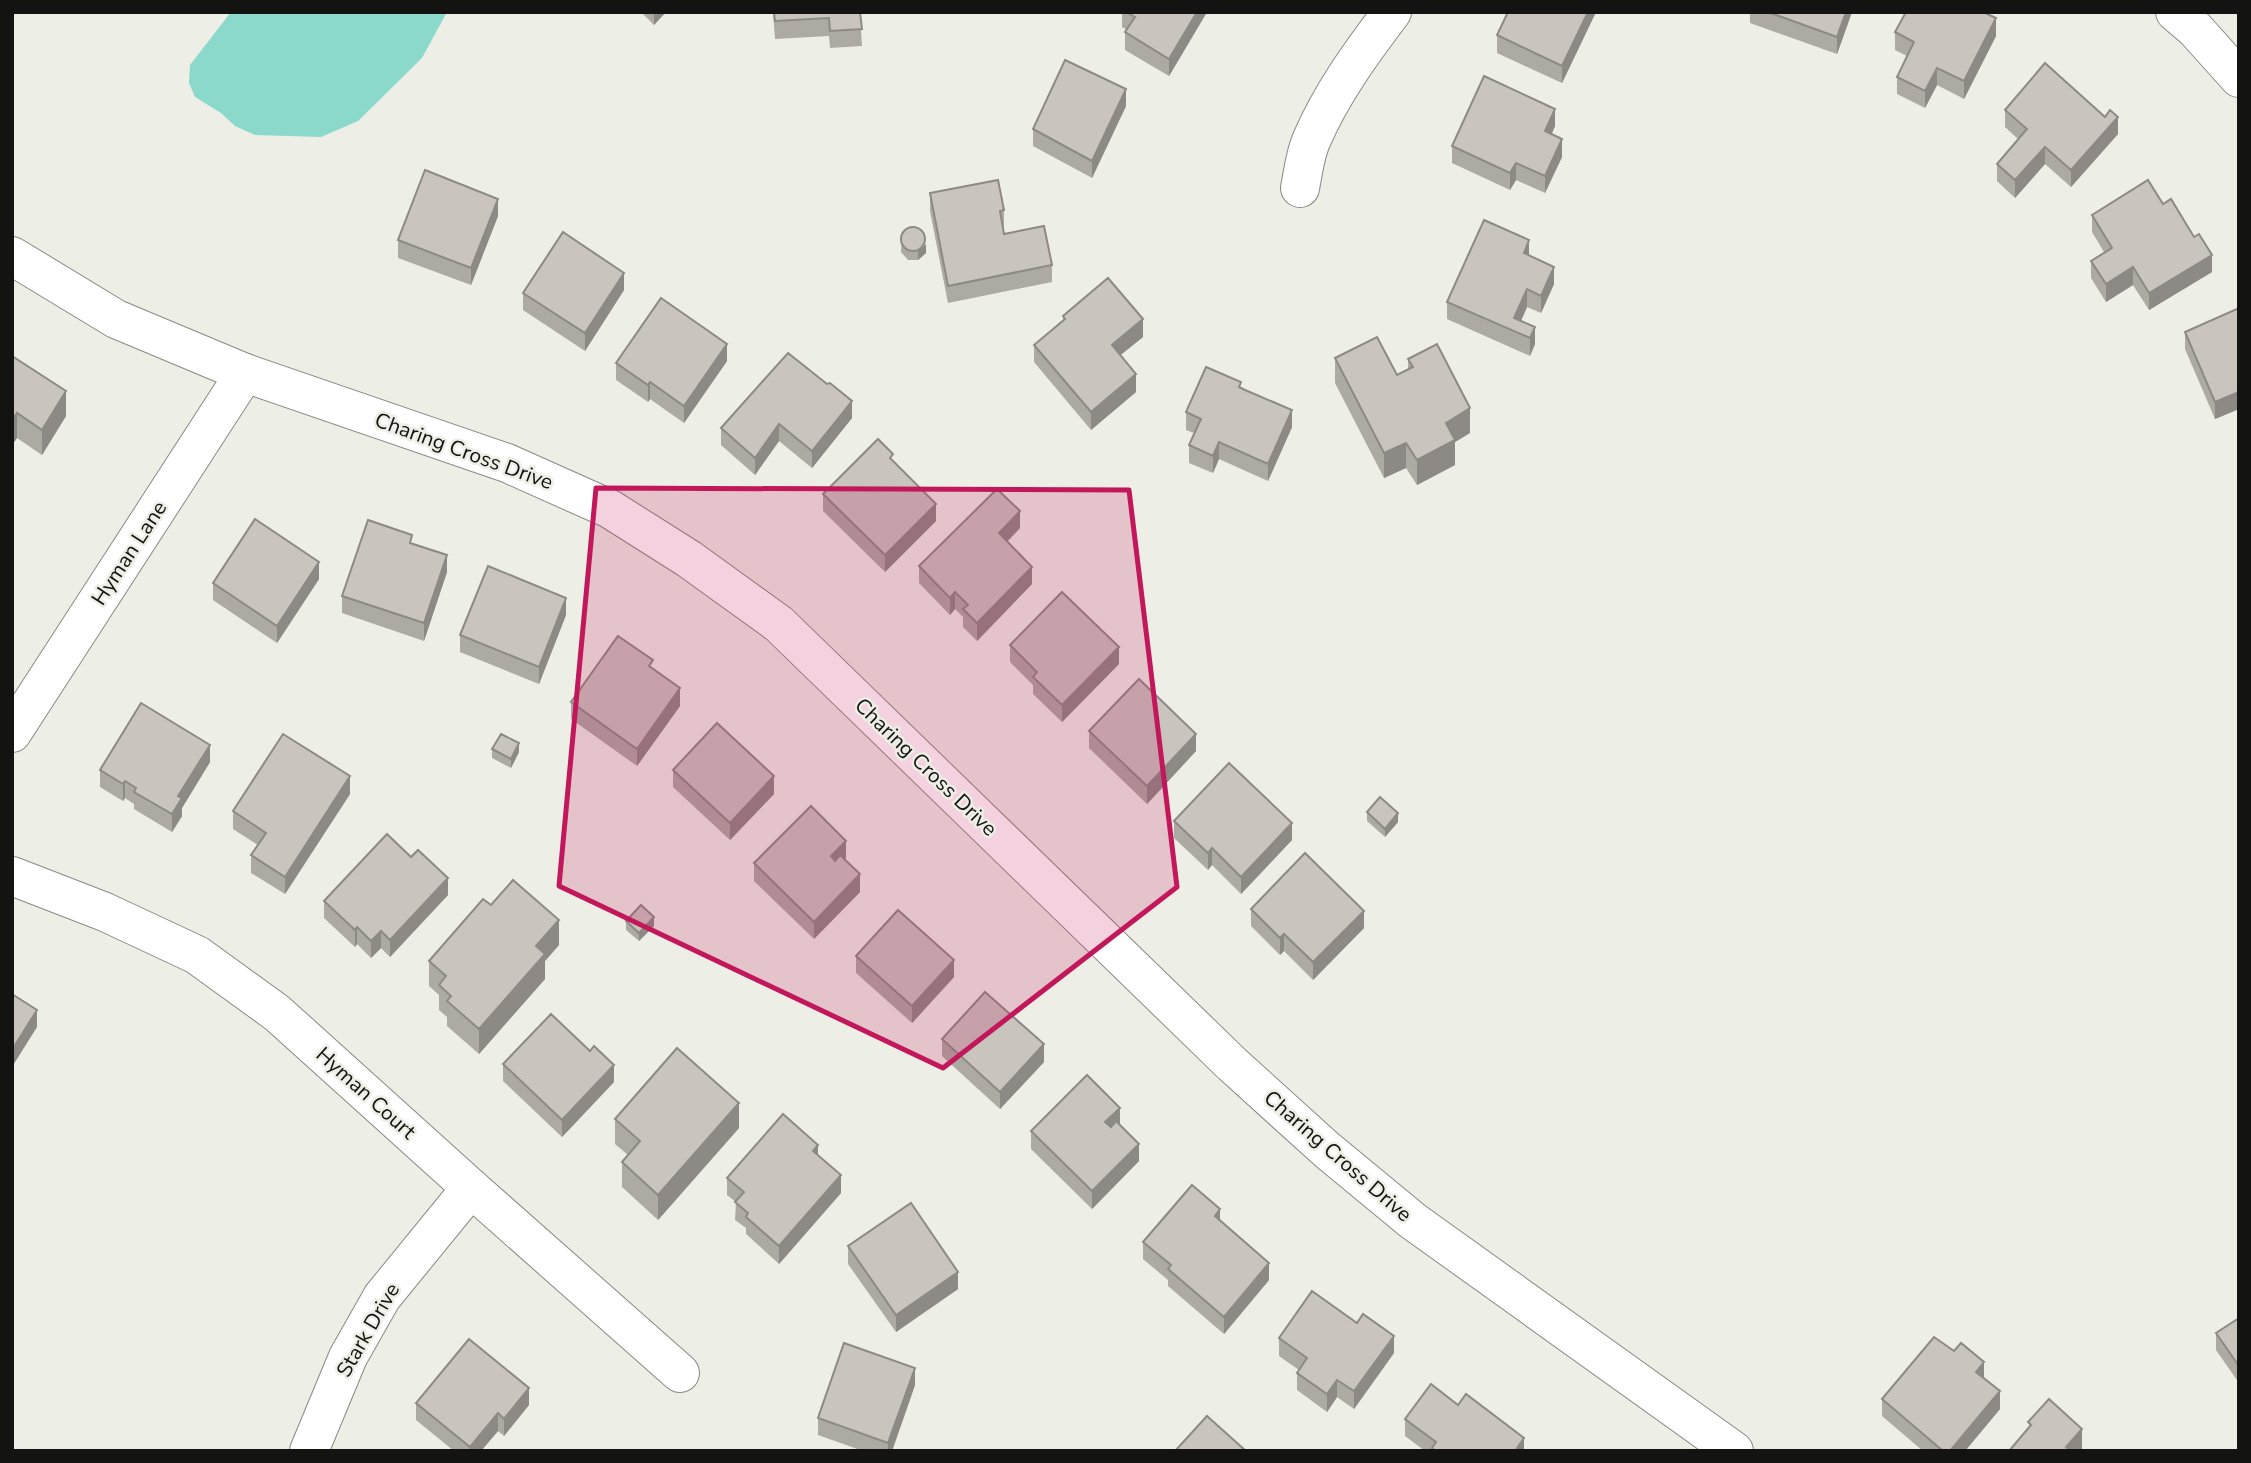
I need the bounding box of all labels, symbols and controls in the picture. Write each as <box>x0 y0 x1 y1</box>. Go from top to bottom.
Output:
street label: Charing Cross Drive <box>371 406 557 496</box>
street label: Hyman Lane <box>85 496 173 610</box>
street label: Charing Cross Drive <box>849 692 1003 842</box>
street label: Hyman Court <box>310 1041 422 1146</box>
street label: Charing Cross Drive <box>1258 1084 1418 1228</box>
street label: Stark Drive <box>330 1278 406 1382</box>

